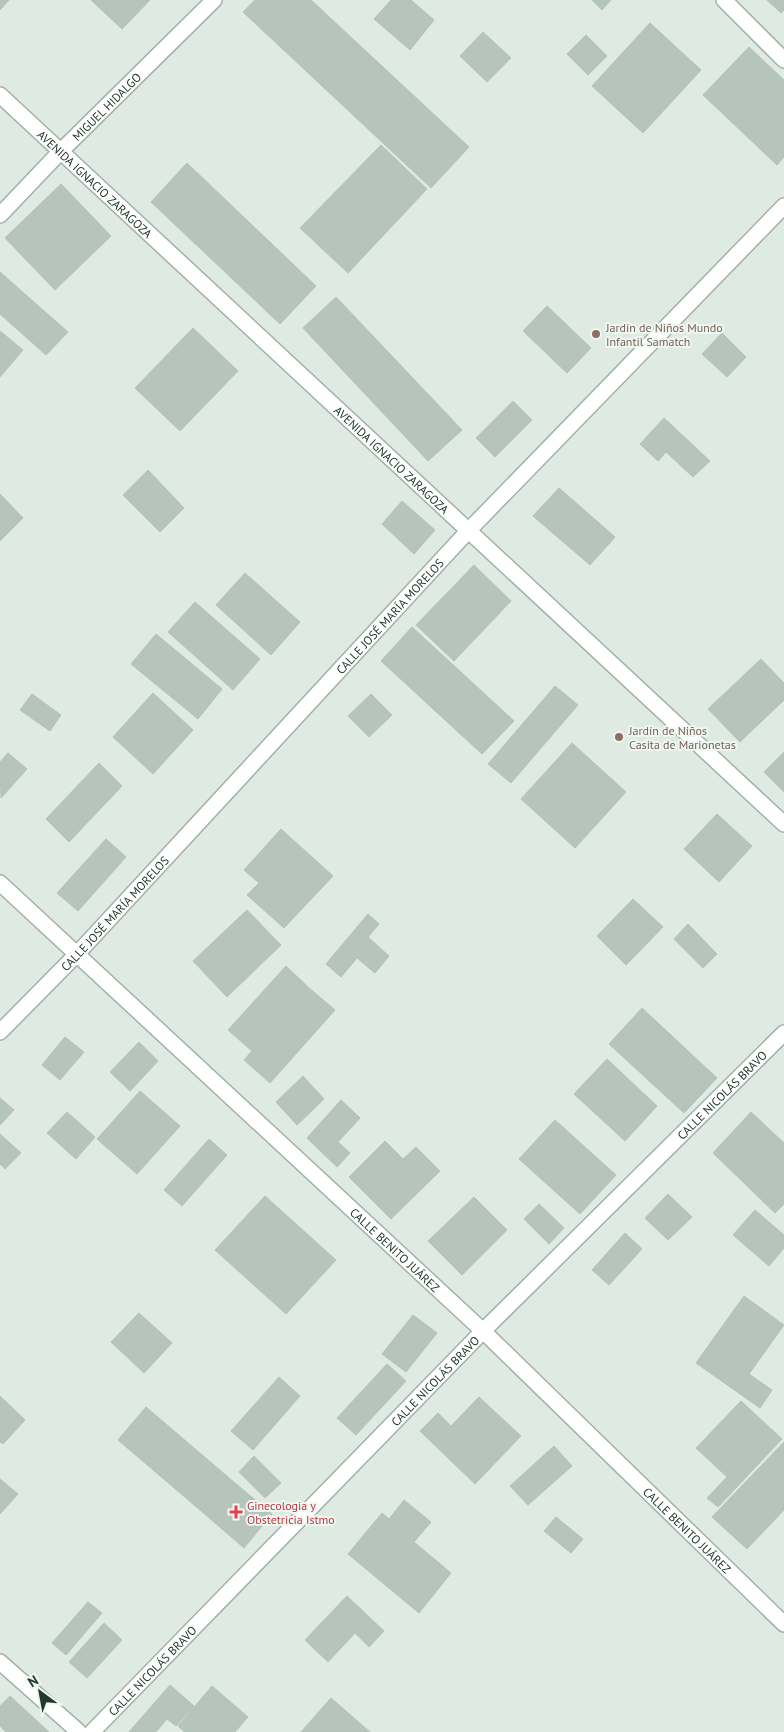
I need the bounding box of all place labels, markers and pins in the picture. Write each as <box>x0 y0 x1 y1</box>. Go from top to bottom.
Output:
place label: Jardín de Niños Mundo Infantil Samatch <box>605 320 723 349</box>
marker: Jardín de Niños Mundo Infantil Samatch <box>590 328 602 340</box>
place label: Jardín de Niños Casita de Marionetas <box>628 723 736 752</box>
marker: Jardín de Niños Casita de Marionetas <box>613 731 625 743</box>
place label: Ginecologia y Obstetricia Istmo <box>247 1498 335 1527</box>
marker: Ginecologia y Obstetricia Istmo <box>229 1505 243 1519</box>

